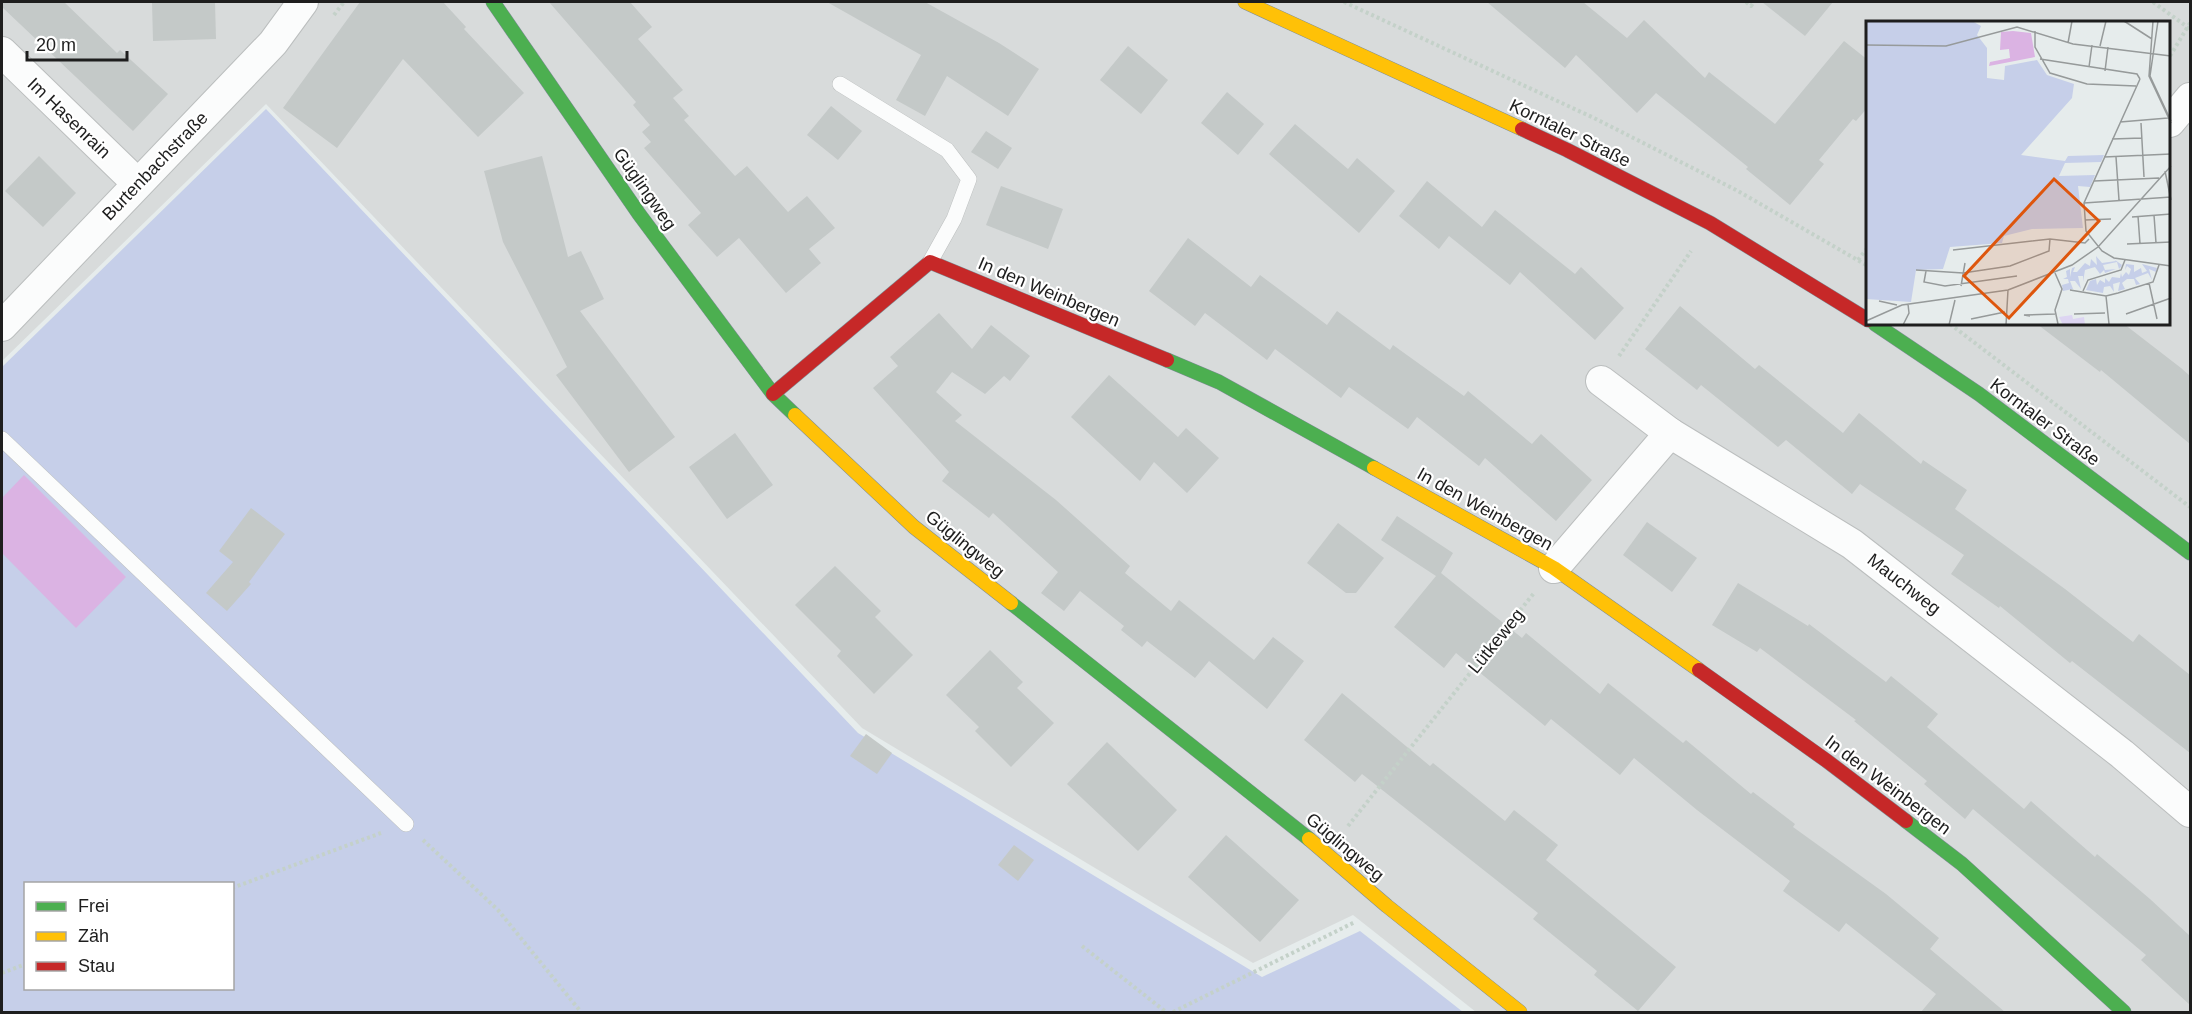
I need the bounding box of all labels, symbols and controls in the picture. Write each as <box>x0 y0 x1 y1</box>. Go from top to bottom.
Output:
inset map <box>1866 21 2171 326</box>
scale bar <box>27 24 128 62</box>
text: 20 m <box>36 35 76 55</box>
street label: Im Hasenrain <box>24 74 114 162</box>
street label: Korntaler Straße <box>1506 95 1634 171</box>
street label: Burtenbachstraße <box>98 108 212 224</box>
street label: Güglingweg <box>610 144 680 234</box>
street label: In den Weinbergen <box>975 253 1123 331</box>
street label: Korntaler Straße <box>1986 374 2104 470</box>
street label: In den Weinbergen <box>1414 463 1556 555</box>
street label: Güglingweg <box>922 506 1008 582</box>
street label: Mauchweg <box>1864 549 1944 619</box>
street label: Lütkeweg <box>1464 605 1528 677</box>
street label: In den Weinbergen <box>1821 731 1955 839</box>
street label: Güglingweg <box>1302 809 1388 885</box>
legend <box>24 882 234 990</box>
text: Frei <box>78 896 109 916</box>
text: Zäh <box>78 926 109 946</box>
text: Stau <box>78 956 115 976</box>

